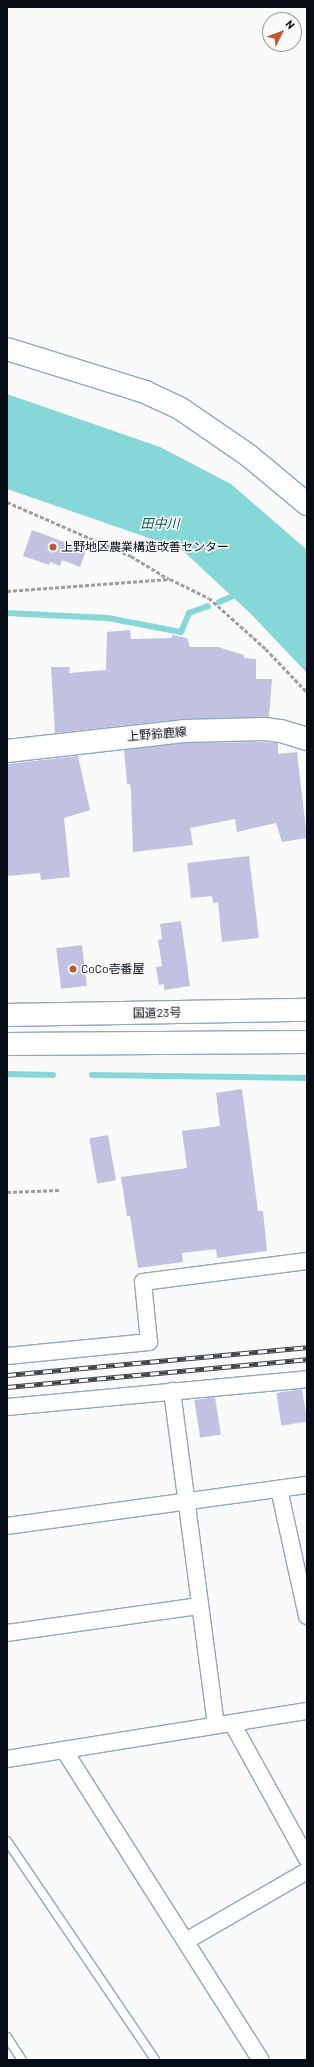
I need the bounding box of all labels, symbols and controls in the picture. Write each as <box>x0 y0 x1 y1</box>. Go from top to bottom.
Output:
north arrow <box>262 12 302 52</box>
text: N <box>283 17 298 31</box>
water label: 田中川 <box>141 515 179 531</box>
place label: 上野地区農業構造改善センター <box>61 540 229 554</box>
marker: 上野地区農業構造改善センター <box>48 542 58 552</box>
street label: 上野鈴鹿線 <box>126 724 188 744</box>
place label: CoCo壱番屋 <box>81 962 145 976</box>
marker: CoCo壱番屋 <box>68 964 78 974</box>
street label: 国道23号 <box>133 1005 181 1021</box>

